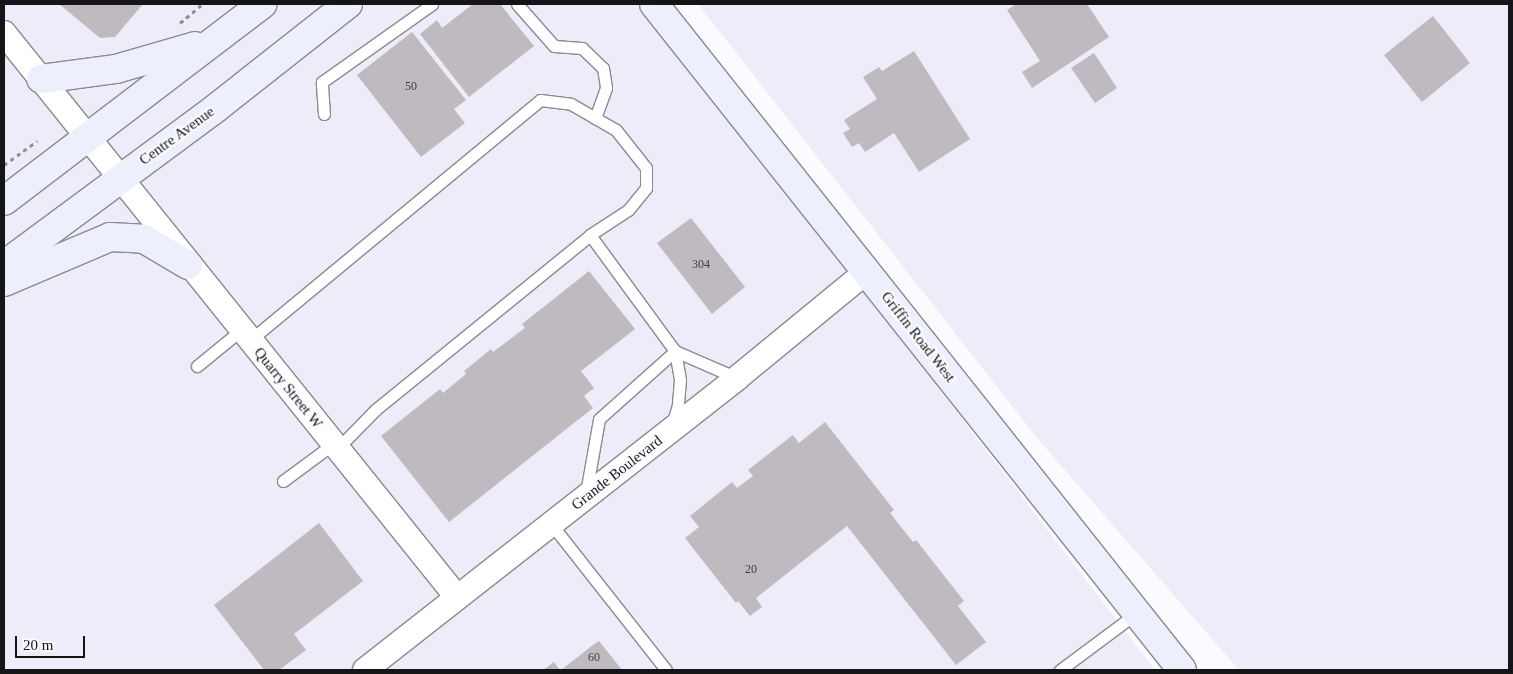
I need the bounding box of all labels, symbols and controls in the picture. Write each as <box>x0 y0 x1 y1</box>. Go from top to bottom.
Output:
house number: 50 <box>405 80 417 94</box>
street label: Centre Avenue <box>136 102 218 170</box>
house number: 304 <box>692 258 710 272</box>
street label: Griffin Road West <box>877 288 959 386</box>
street label: Quarry Street W <box>250 344 326 432</box>
street label: Grande Boulevard <box>568 432 666 514</box>
house number: 20 <box>745 563 757 577</box>
scale bar <box>18 626 88 658</box>
text: 20 m <box>23 637 53 653</box>
house number: 60 <box>588 651 600 665</box>

